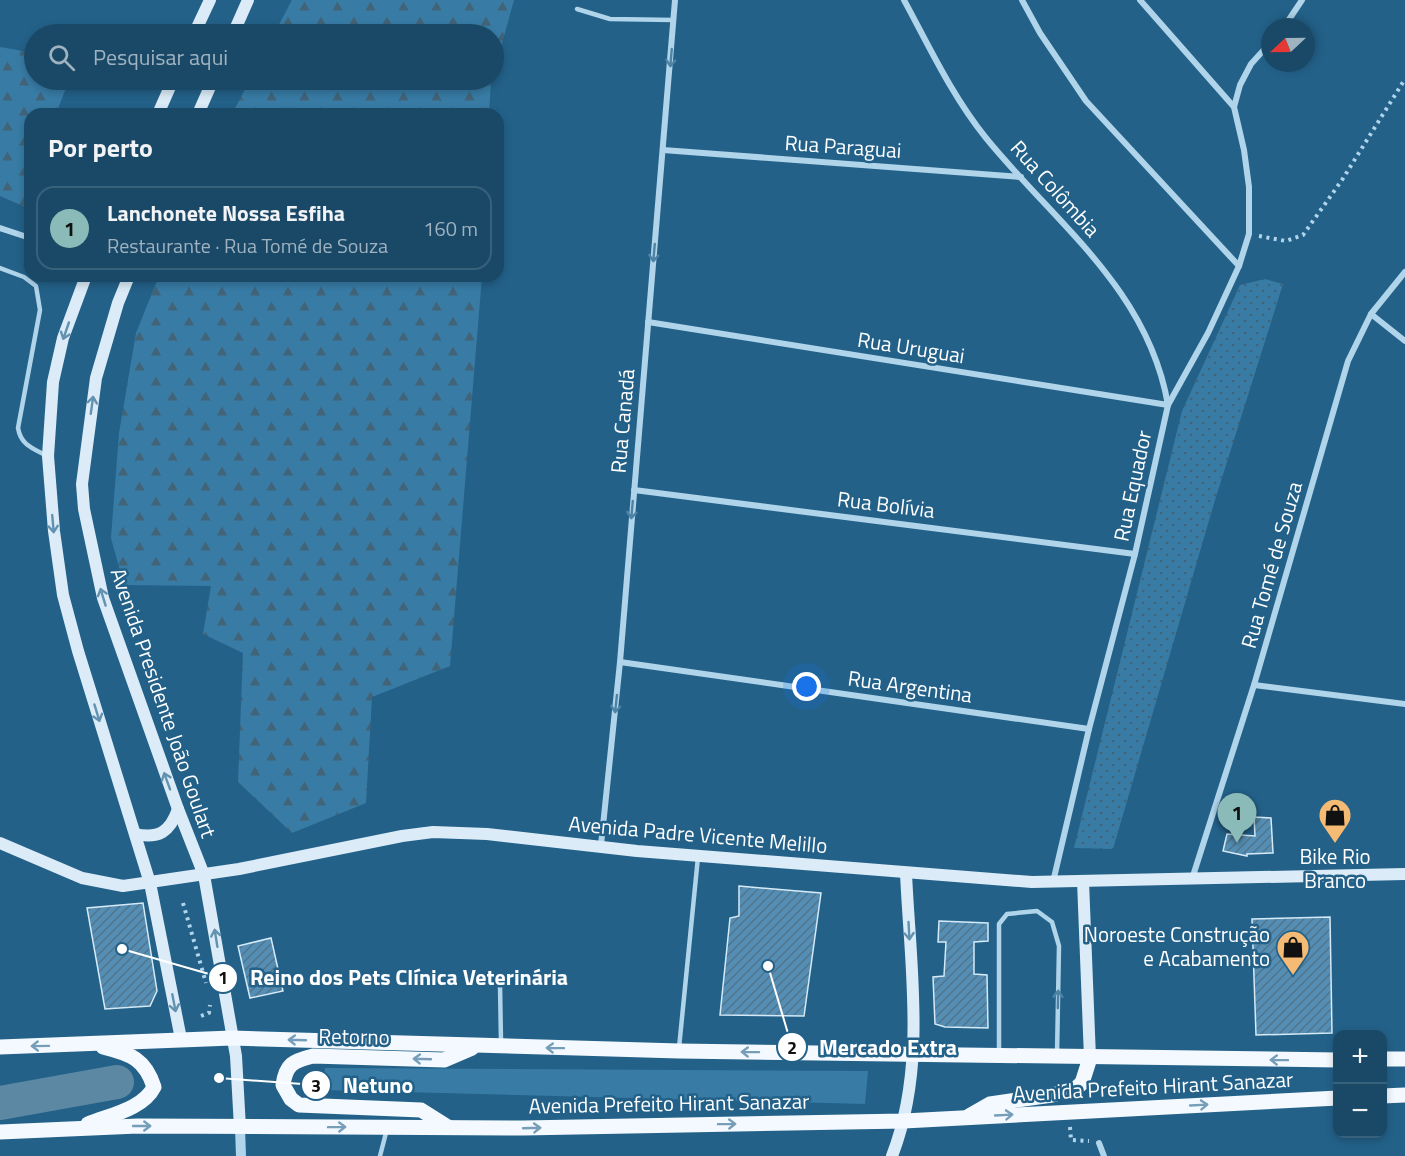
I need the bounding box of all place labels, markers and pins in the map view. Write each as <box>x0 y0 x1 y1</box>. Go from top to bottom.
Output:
pin: 1 <box>1218 794 1256 843</box>
shop icon: Bike Rio Branco <box>1317 797 1353 844</box>
place label: Bike Rio Branco <box>1299 840 1371 896</box>
place label: Noroeste Construção e Acabamento <box>1084 918 1270 974</box>
shop icon: Noroeste Construção e Acabamento <box>1275 929 1311 976</box>
callout: Reino dos Pets Clínica Veterinária <box>208 958 580 998</box>
callout: Mercado Extra <box>777 1027 969 1067</box>
callout: Netuno <box>301 1065 426 1105</box>

